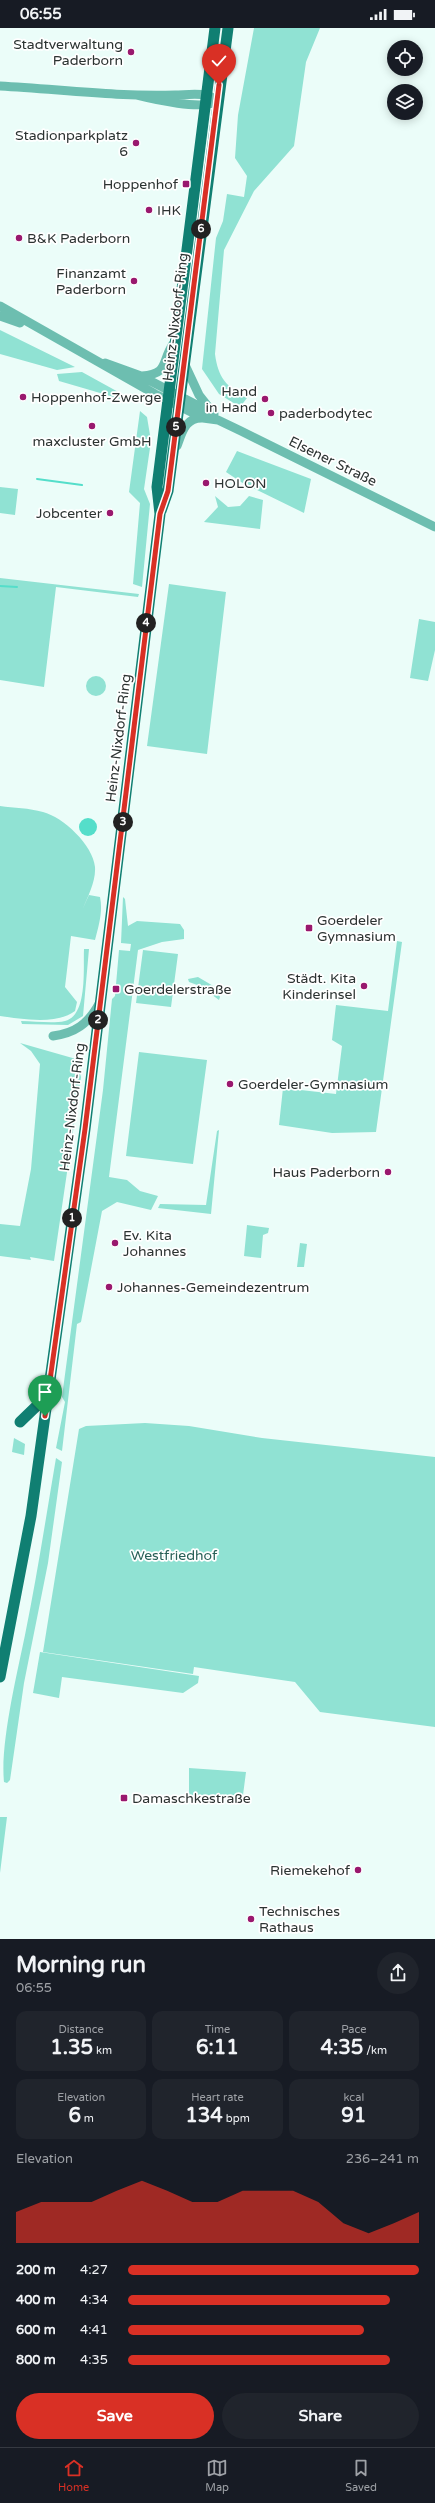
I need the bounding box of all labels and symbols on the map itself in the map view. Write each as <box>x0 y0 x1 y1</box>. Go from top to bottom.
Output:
place label: Stadtverwaltung Paderborn <box>13 36 123 69</box>
pin <box>202 44 236 85</box>
marker: Stadtverwaltung Paderborn <box>126 47 136 57</box>
place label: Stadionparkplatz 6 <box>15 127 128 160</box>
marker: Stadionparkplatz 6 <box>131 138 141 148</box>
place label: Hoppenhof <box>103 176 179 193</box>
marker: Hoppenhof <box>181 179 191 189</box>
place label: IHK <box>157 202 181 219</box>
marker: IHK <box>144 205 154 215</box>
pin: 6 <box>191 219 211 239</box>
place label: B&K Paderborn <box>27 230 130 247</box>
marker: B&K Paderborn <box>14 233 24 243</box>
street label: Heinz-Nixdorf-Ring <box>159 252 192 382</box>
place label: Finanzamt Paderborn <box>56 265 127 298</box>
marker: Finanzamt Paderborn <box>129 276 139 286</box>
place label: Hand in Hand <box>206 383 257 416</box>
place label: Hoppenhof-Zwerge <box>31 389 161 406</box>
marker: Hoppenhof-Zwerge <box>18 392 28 402</box>
marker: Hand in Hand <box>260 394 270 404</box>
place label: paderbodytec <box>279 405 372 422</box>
marker: paderbodytec <box>266 408 276 418</box>
pin: 5 <box>166 417 186 437</box>
marker: maxcluster GmbH <box>87 421 97 431</box>
place label: maxcluster GmbH <box>32 433 152 450</box>
street label: Elsener Straße <box>286 433 380 490</box>
place label: HOLON <box>214 475 267 492</box>
marker: HOLON <box>201 478 211 488</box>
place label: Jobcenter <box>36 505 103 522</box>
marker: Jobcenter <box>105 508 115 518</box>
pin: 4 <box>136 613 156 633</box>
street label: Heinz-Nixdorf-Ring <box>102 673 135 803</box>
pin: 3 <box>113 812 133 832</box>
place label: Goerdeler Gymnasium <box>317 912 396 945</box>
marker: Goerdeler Gymnasium <box>304 923 314 933</box>
place label: Städt. Kita Kinderinsel <box>282 970 356 1003</box>
place label: Goerdelerstraße <box>124 981 231 998</box>
marker: Städt. Kita Kinderinsel <box>359 981 369 991</box>
marker: Goerdelerstraße <box>111 984 121 994</box>
pin: 2 <box>88 1010 108 1030</box>
street label: Heinz-Nixdorf-Ring <box>56 1042 89 1172</box>
place label: Goerdeler-Gymnasium <box>238 1076 388 1093</box>
marker: Goerdeler-Gymnasium <box>225 1079 235 1089</box>
place label: Haus Paderborn <box>272 1164 380 1181</box>
marker: Haus Paderborn <box>383 1167 393 1177</box>
pin: 1 <box>62 1208 82 1228</box>
place label: Ev. Kita Johannes <box>123 1227 186 1260</box>
marker: Ev. Kita Johannes <box>110 1238 120 1248</box>
place label: Johannes-Gemeindezentrum <box>117 1279 309 1296</box>
marker: Johannes-Gemeindezentrum <box>104 1282 114 1292</box>
pin <box>28 1375 62 1416</box>
park label: Westfriedhof <box>131 1547 218 1564</box>
place label: Damaschkestraße <box>132 1790 251 1807</box>
marker: Damaschkestraße <box>119 1793 129 1803</box>
place label: Riemekehof <box>270 1862 351 1879</box>
marker: Riemekehof <box>353 1865 363 1875</box>
place label: Technisches Rathaus <box>259 1903 340 1936</box>
marker: Technisches Rathaus <box>246 1914 256 1924</box>

